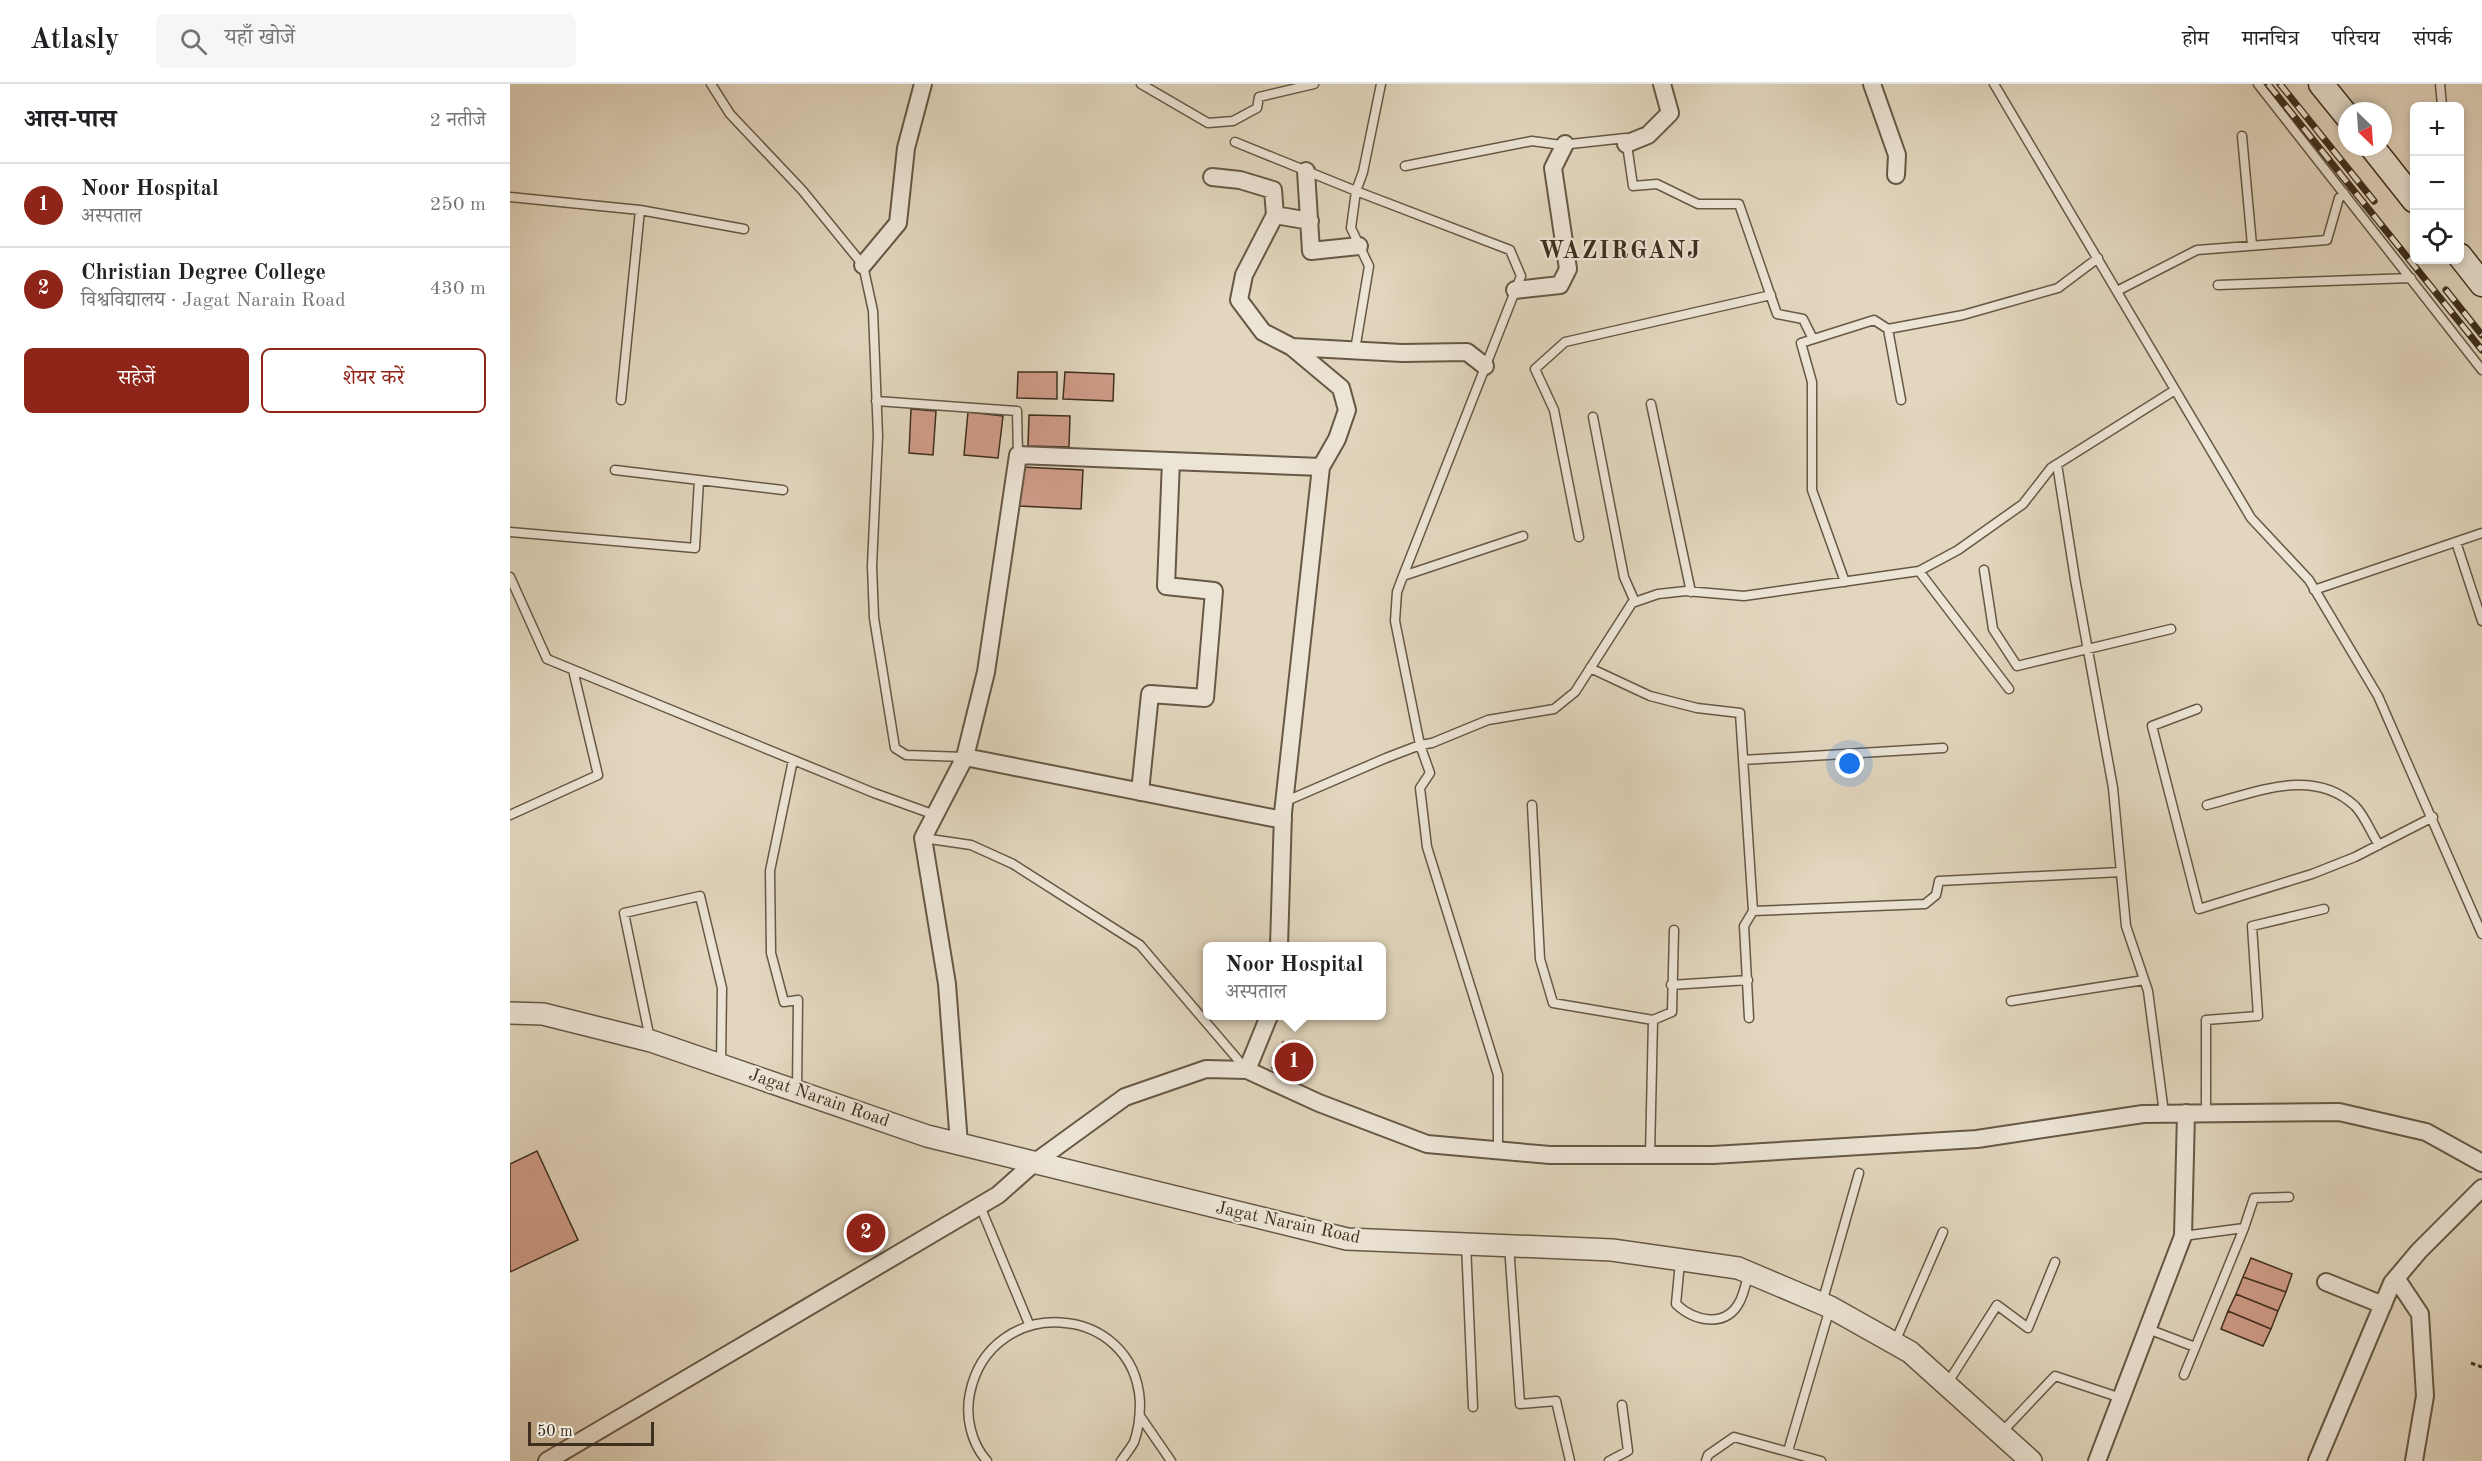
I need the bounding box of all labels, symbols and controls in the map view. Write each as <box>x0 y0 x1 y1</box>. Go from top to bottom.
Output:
search box <box>156 14 576 68</box>
icon: search <box>177 25 210 58</box>
text: Atlasly <box>30 27 120 55</box>
text: यहाँ खोजें <box>225 27 295 49</box>
text: होम <box>2182 29 2209 50</box>
text: मानचित्र <box>2242 29 2299 50</box>
text: परिचय <box>2332 29 2380 50</box>
text: संपर्क <box>2413 29 2452 50</box>
north arrow <box>2338 102 2392 156</box>
map controls <box>2410 102 2464 264</box>
button: + <box>2410 102 2464 156</box>
text: आस-पास <box>24 107 116 133</box>
text: 2 नतीजे <box>429 111 486 131</box>
button: − <box>2410 156 2464 210</box>
text: Noor Hospital <box>81 178 219 200</box>
text: 1 <box>38 195 49 215</box>
text: 250 m <box>430 195 486 215</box>
text: अस्पताल <box>81 207 142 227</box>
button: locate <box>2410 210 2464 264</box>
district label: WAZIRGANJ <box>1539 240 1701 264</box>
text: Christian Degree College <box>81 262 326 284</box>
text: 2 <box>38 279 49 299</box>
text: 430 m <box>430 279 486 299</box>
text: विश्वविद्यालय · Jagat Narain Road <box>81 291 346 311</box>
button: सहेजें <box>24 348 249 413</box>
button: शेयर करें <box>261 348 486 413</box>
your location <box>1835 749 1864 778</box>
popup <box>1203 942 1386 1020</box>
text: Noor Hospital <box>1226 954 1363 976</box>
text: अस्पताल <box>1226 983 1287 1003</box>
pin: 1 <box>1274 1040 1314 1084</box>
street label: Jagat Narain Road <box>746 1066 892 1130</box>
street label: Jagat Narain Road <box>1214 1199 1362 1247</box>
pin: 2 <box>846 1210 886 1256</box>
scale bar <box>528 1419 654 1446</box>
text: 50 m <box>537 1424 573 1440</box>

